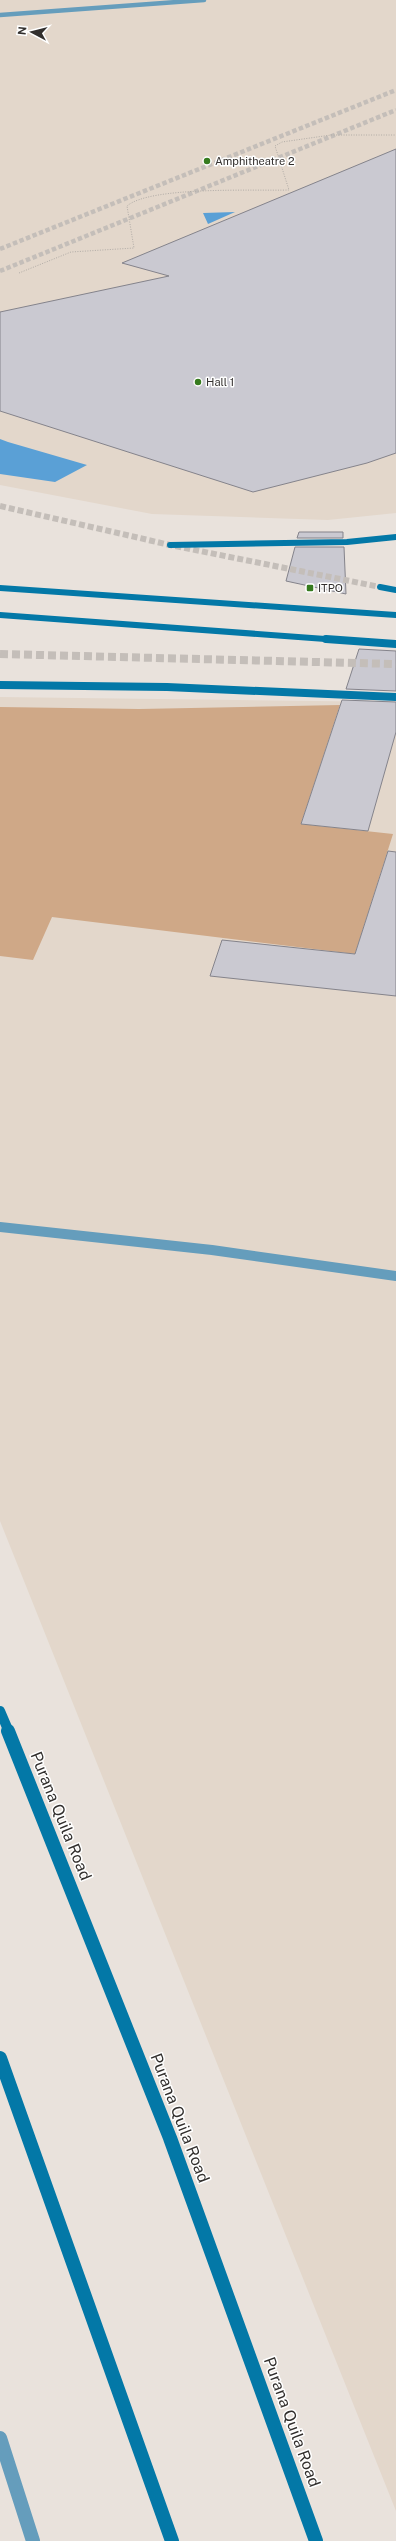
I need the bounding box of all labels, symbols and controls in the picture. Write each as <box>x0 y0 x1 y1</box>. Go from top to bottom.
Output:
north arrow <box>12 12 52 52</box>
text: N <box>16 26 29 36</box>
place label: Amphitheatre 2 <box>215 155 295 167</box>
marker: Amphitheatre 2 <box>202 156 212 166</box>
place label: Hall 1 <box>206 376 234 388</box>
marker: Hall 1 <box>193 377 203 387</box>
place label: ITPO <box>318 582 343 594</box>
marker: ITPO <box>305 583 315 593</box>
street label: Purana Quila Road <box>27 1749 95 1883</box>
street label: Purana Quila Road <box>147 2051 213 2185</box>
street label: Purana Quila Road <box>260 2354 324 2490</box>

